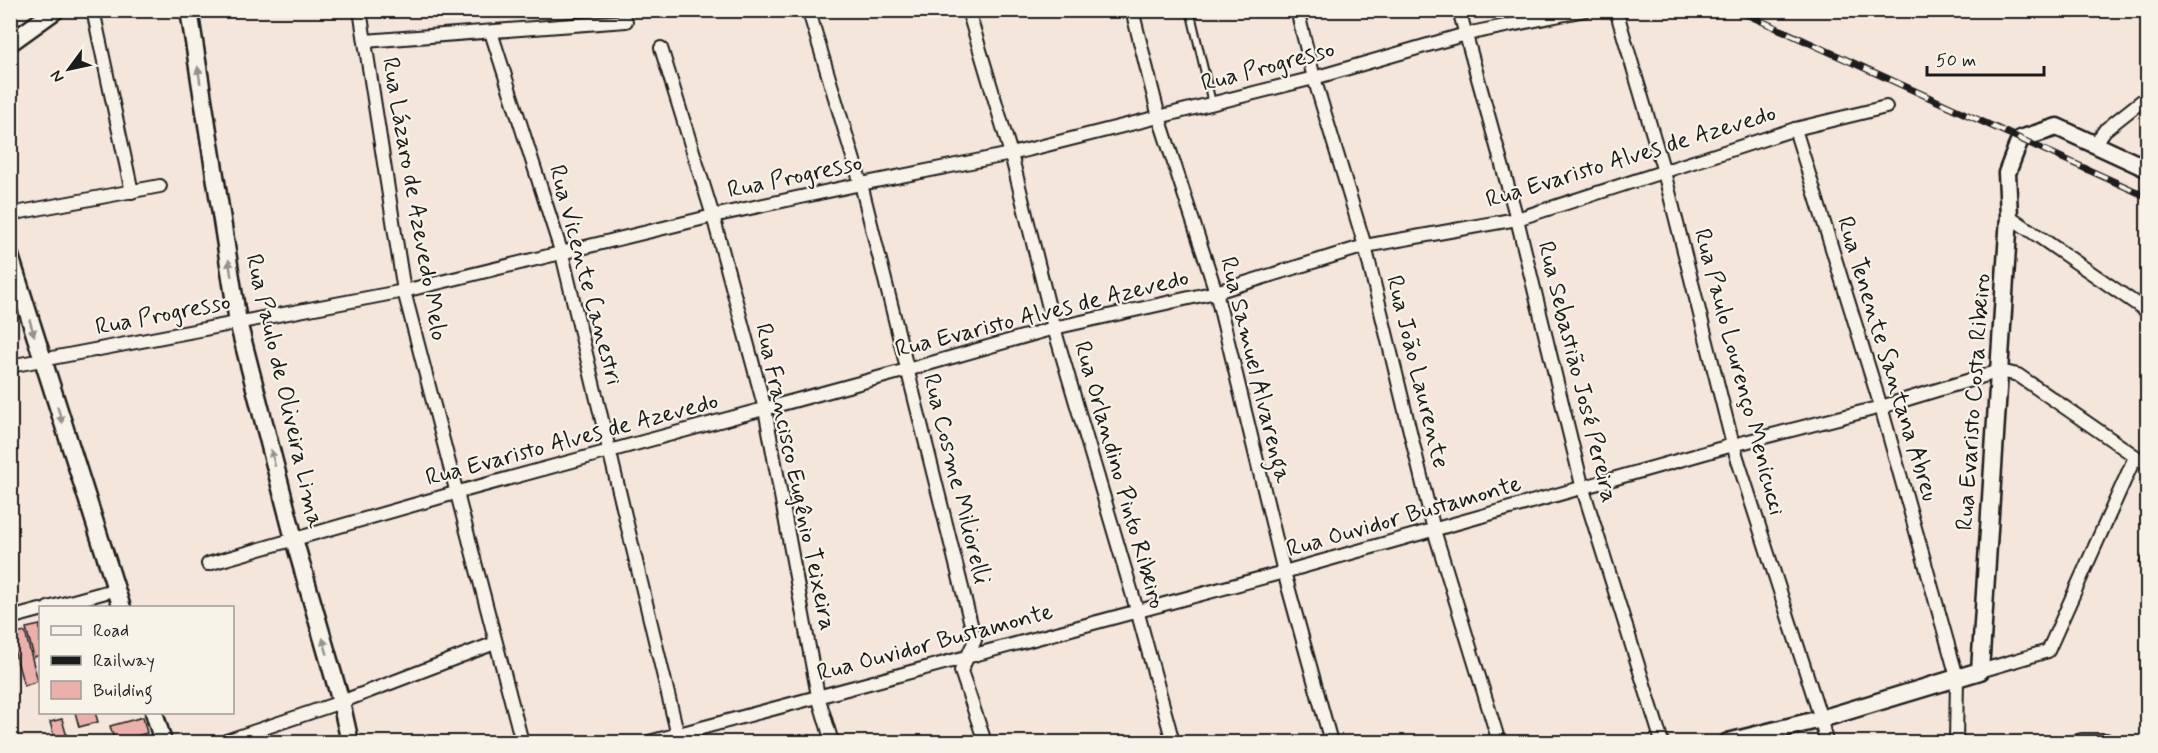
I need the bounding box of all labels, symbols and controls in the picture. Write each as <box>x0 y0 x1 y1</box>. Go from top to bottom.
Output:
street label: Rua Progresso <box>1198 34 1338 100</box>
north arrow <box>39 39 99 99</box>
scale bar <box>1927 39 2044 77</box>
text: 50 m <box>1936 49 1976 73</box>
street label: Rua Lázaro de Azevedo Melo <box>374 55 454 343</box>
text: N <box>46 66 69 87</box>
one-way arrow <box>194 66 203 85</box>
street label: Rua Evaristo Alves de Azevedo <box>1482 98 1780 216</box>
street label: Rua Progresso <box>725 148 865 206</box>
street label: Rua Vicente Canestri <box>541 161 629 389</box>
street label: Rua Tenente Santana Abreu <box>1829 213 1945 505</box>
street label: Rua Paulo Lourenço Menicucci <box>1686 225 1792 519</box>
street label: Rua Sebastião José Pereira <box>1530 238 1624 506</box>
street label: Rua Paulo de Oliveira Lima <box>237 251 331 532</box>
street label: Rua Samuel Alvarenga <box>1209 254 1298 488</box>
one-way arrow <box>225 258 234 277</box>
street label: Rua Evaristo Alves de Azevedo <box>892 262 1192 366</box>
street label: Rua João Laurente <box>1378 272 1456 472</box>
street label: Rua Evaristo Costa Ribeiro <box>1950 272 1998 532</box>
street label: Rua Progresso <box>93 287 233 343</box>
one-way arrow <box>28 319 37 337</box>
street label: Rua Francisco Eugênio Teixeira <box>747 321 843 633</box>
street label: Rua Orlandino Pinto Ribeiro <box>1066 338 1172 612</box>
street label: Rua Cosme Miliorelli <box>915 370 997 588</box>
street label: Rua Evaristo Alves de Azevedo <box>422 386 722 494</box>
one-way arrow <box>56 406 65 424</box>
one-way arrow <box>268 449 278 467</box>
street label: Rua Ouvidor Bustamonte <box>1283 469 1525 565</box>
street label: Rua Ouvidor Bustamonte <box>814 597 1056 689</box>
legend <box>39 606 234 714</box>
text: Road <box>93 619 129 643</box>
one-way arrow <box>320 637 329 655</box>
text: Railway <box>93 649 155 673</box>
text: Building <box>93 679 153 705</box>

